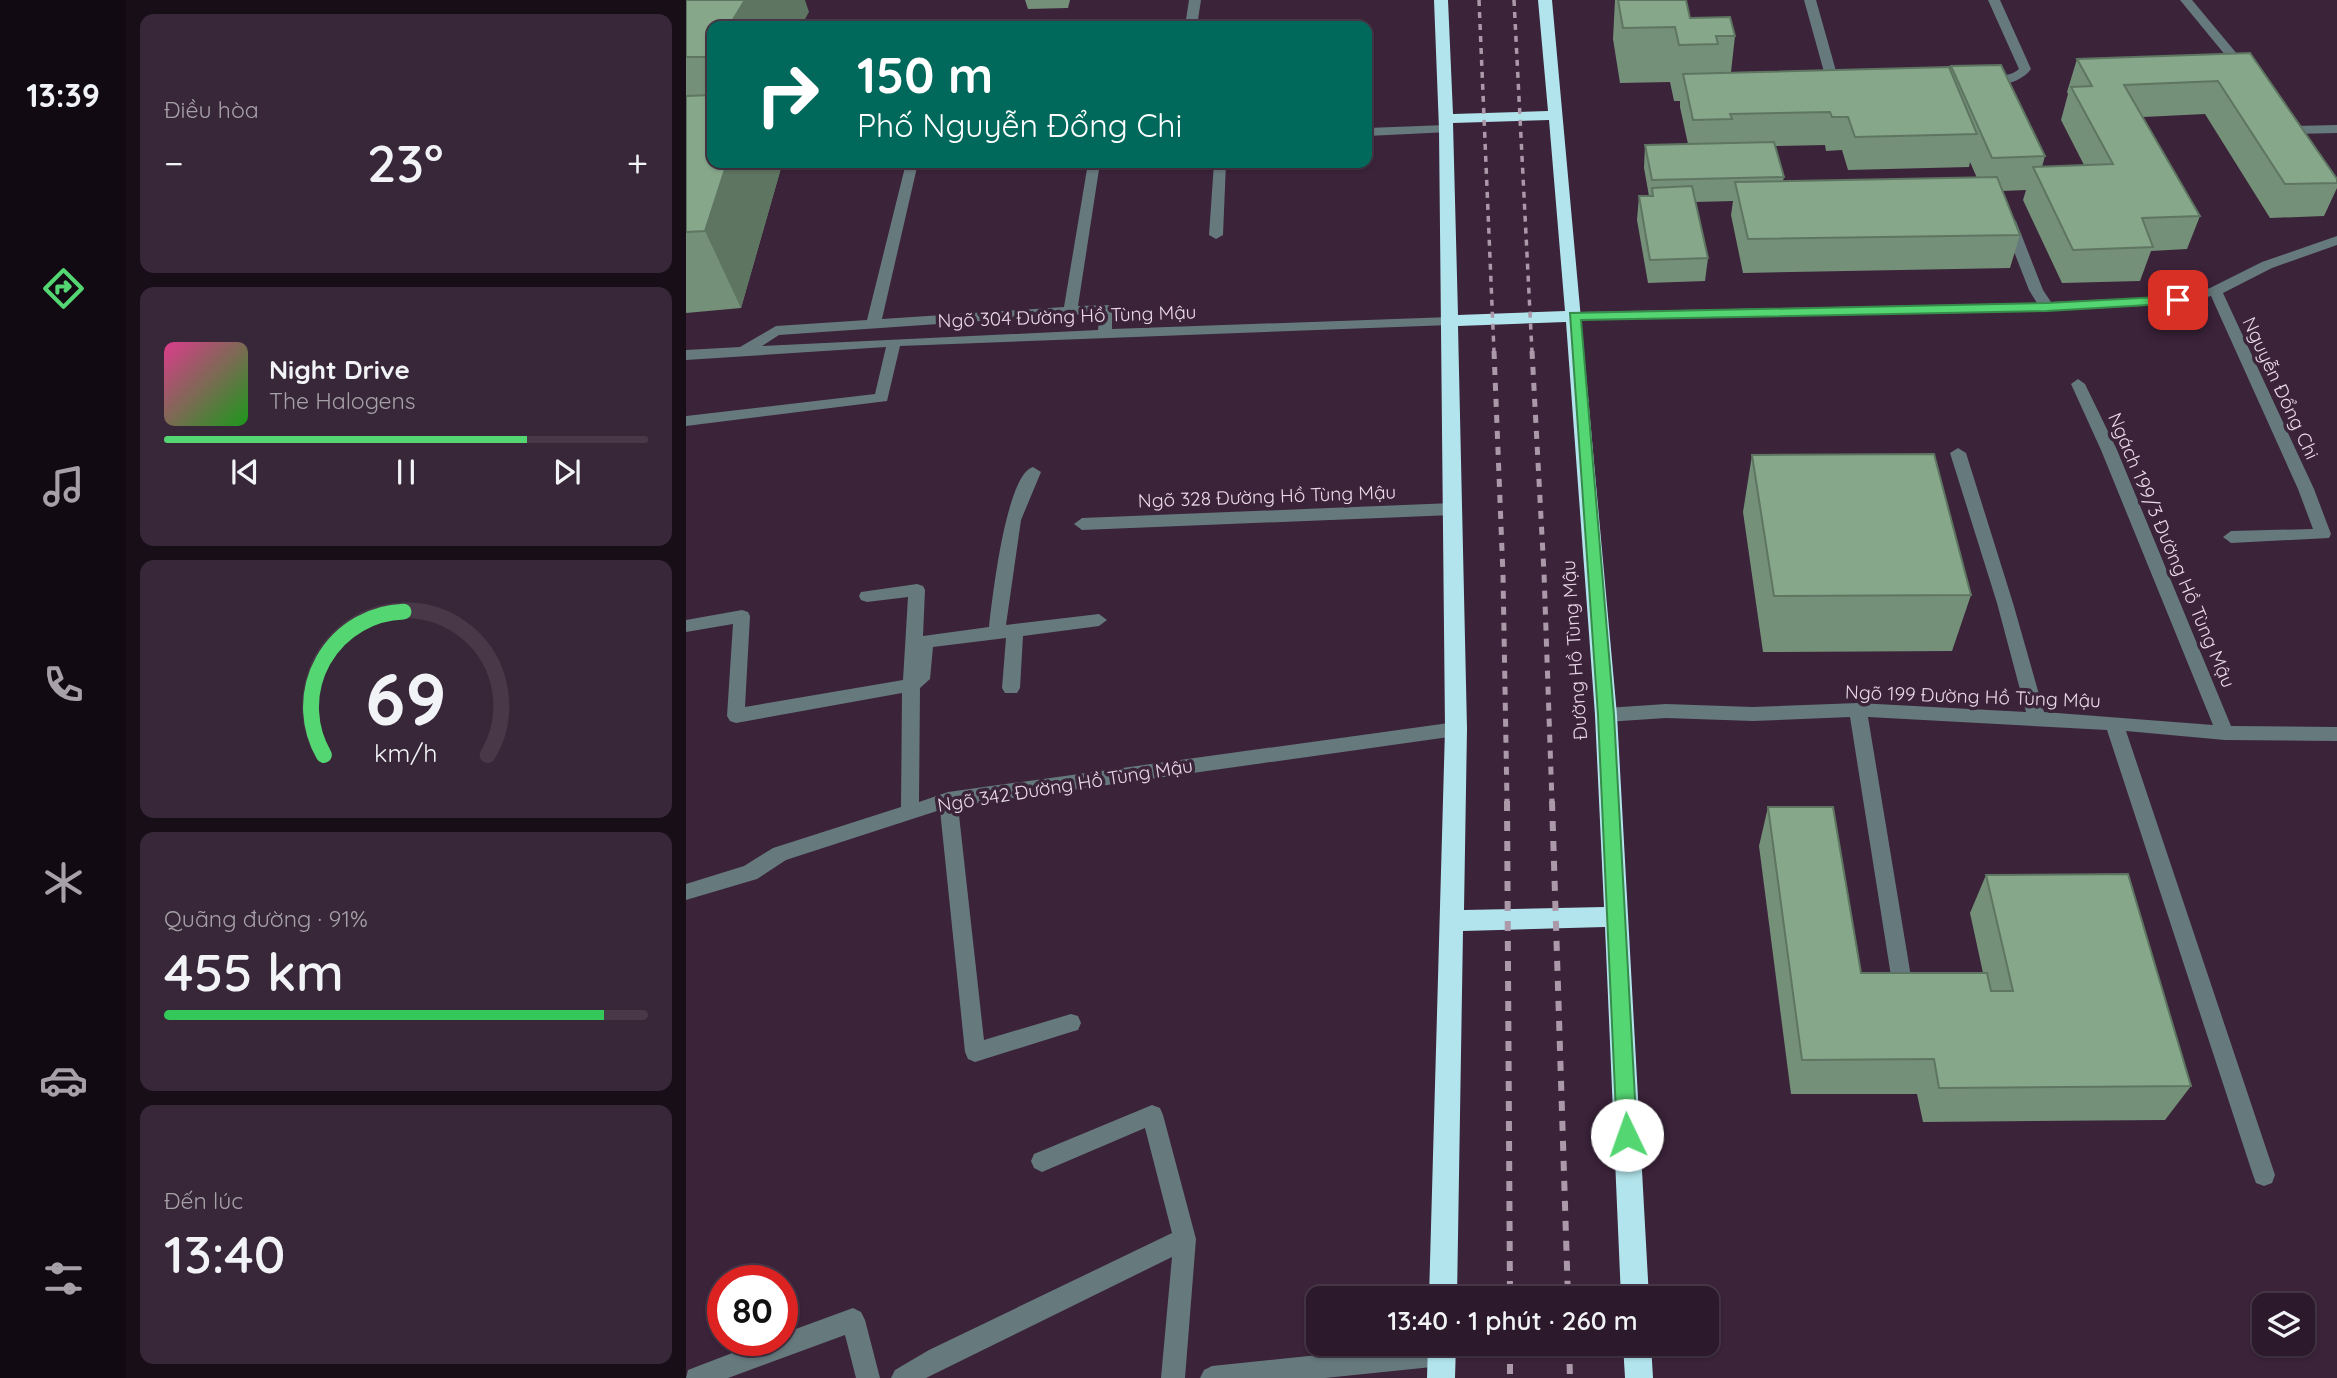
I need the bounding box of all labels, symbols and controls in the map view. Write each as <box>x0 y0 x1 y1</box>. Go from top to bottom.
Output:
text: 150 m <box>857 44 993 105</box>
icon: right <box>742 49 833 140</box>
text: 13:39 <box>26 75 100 115</box>
text: Điều hòa <box>164 95 259 124</box>
text: Phố Nguyễn Đổng Chi <box>857 105 1182 145</box>
text: 23° <box>367 130 443 195</box>
text: − <box>164 139 184 187</box>
text: + <box>627 139 648 187</box>
icon: directions <box>39 264 88 313</box>
pin <box>2148 270 2208 330</box>
icon: arrive <box>2159 281 2197 319</box>
street label: Ngõ 304 Đường Hồ Tùng Mậu <box>937 299 1197 333</box>
street label: Nguyễn Đổng Chi <box>2238 313 2324 463</box>
text: Night Drive <box>269 353 410 386</box>
text: The Halogens <box>269 386 416 415</box>
street label: Ngách 199/3 Đường Hồ Tùng Mậu <box>2103 409 2241 691</box>
icon: previous <box>226 453 264 491</box>
icon: pause <box>387 453 425 491</box>
icon: next <box>548 453 586 491</box>
icon: music <box>39 462 88 511</box>
street label: Ngõ 328 Đường Hồ Tùng Mậu <box>1137 479 1397 513</box>
street label: Đường Hồ Tùng Mậu <box>1556 559 1592 741</box>
text: 69 <box>365 652 447 743</box>
icon: phone <box>39 660 88 709</box>
street label: Ngõ 199 Đường Hồ Tùng Mậu <box>1845 680 2101 712</box>
text: km/h <box>374 737 438 768</box>
street label: Ngõ 342 Đường Hồ Tùng Mậu <box>936 753 1194 817</box>
icon: climate <box>39 858 88 907</box>
text: Quãng đường · 91% <box>164 904 368 933</box>
text: 455 km <box>164 939 344 1004</box>
icon: car <box>39 1056 88 1105</box>
position arrow <box>1590 1098 1664 1172</box>
text: Đến lúc <box>164 1186 243 1215</box>
text: 13:40 <box>164 1221 285 1286</box>
icon: filters <box>39 1254 88 1303</box>
speed limit sign: 80 <box>707 1265 798 1356</box>
map controls <box>2252 1293 2315 1356</box>
button: layers <box>2252 1293 2315 1356</box>
text: 13:40 · 1 phút · 260 m <box>1387 1304 1638 1337</box>

